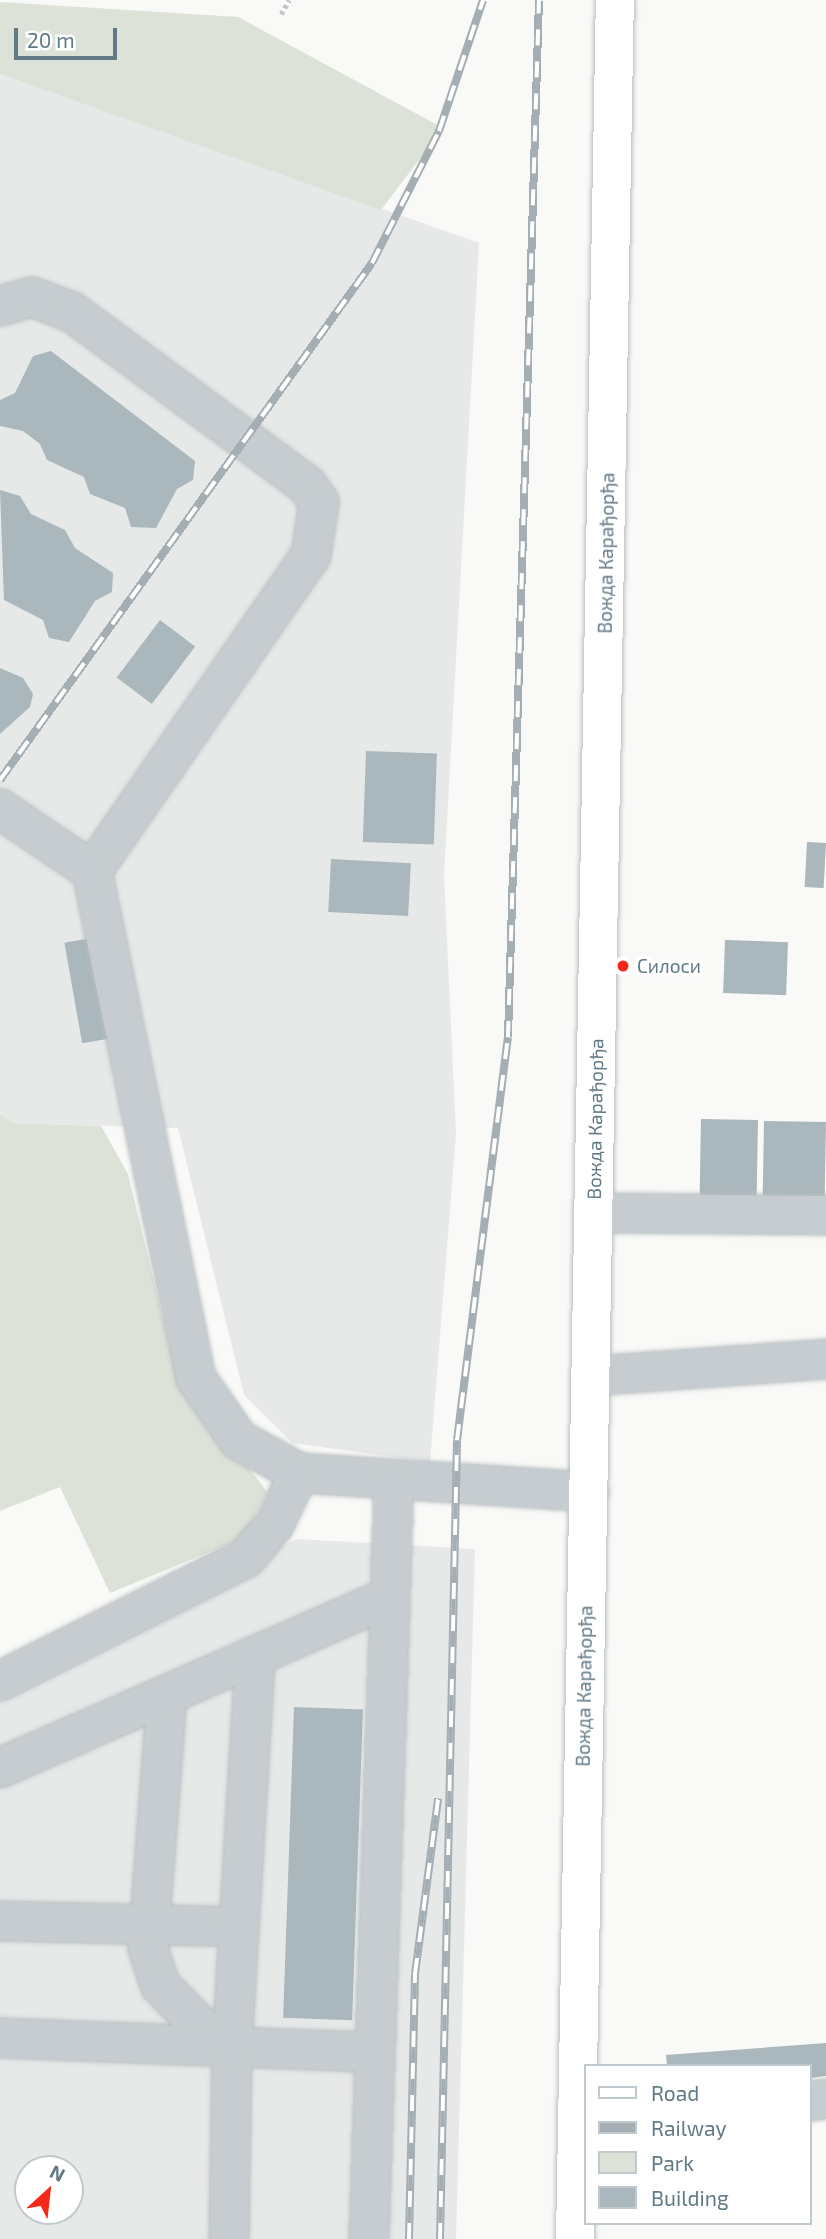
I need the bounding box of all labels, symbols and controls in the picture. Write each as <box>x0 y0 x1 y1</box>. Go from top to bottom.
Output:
scale bar <box>18 14 121 58</box>
text: 20 m <box>27 27 75 52</box>
street label: Вожда Карађорђа <box>593 472 619 634</box>
place label: Силоси <box>637 955 701 977</box>
marker: Силоси <box>615 958 631 974</box>
street label: Вожда Карађорђа <box>582 1038 608 1200</box>
street label: Вожда Карађорђа <box>571 1605 597 1767</box>
legend <box>584 2064 812 2225</box>
text: Road <box>651 2080 699 2105</box>
text: Railway <box>651 2115 727 2140</box>
text: Park <box>651 2150 694 2175</box>
north arrow <box>14 2155 84 2225</box>
text: N <box>47 2159 69 2186</box>
text: Building <box>651 2185 729 2210</box>

